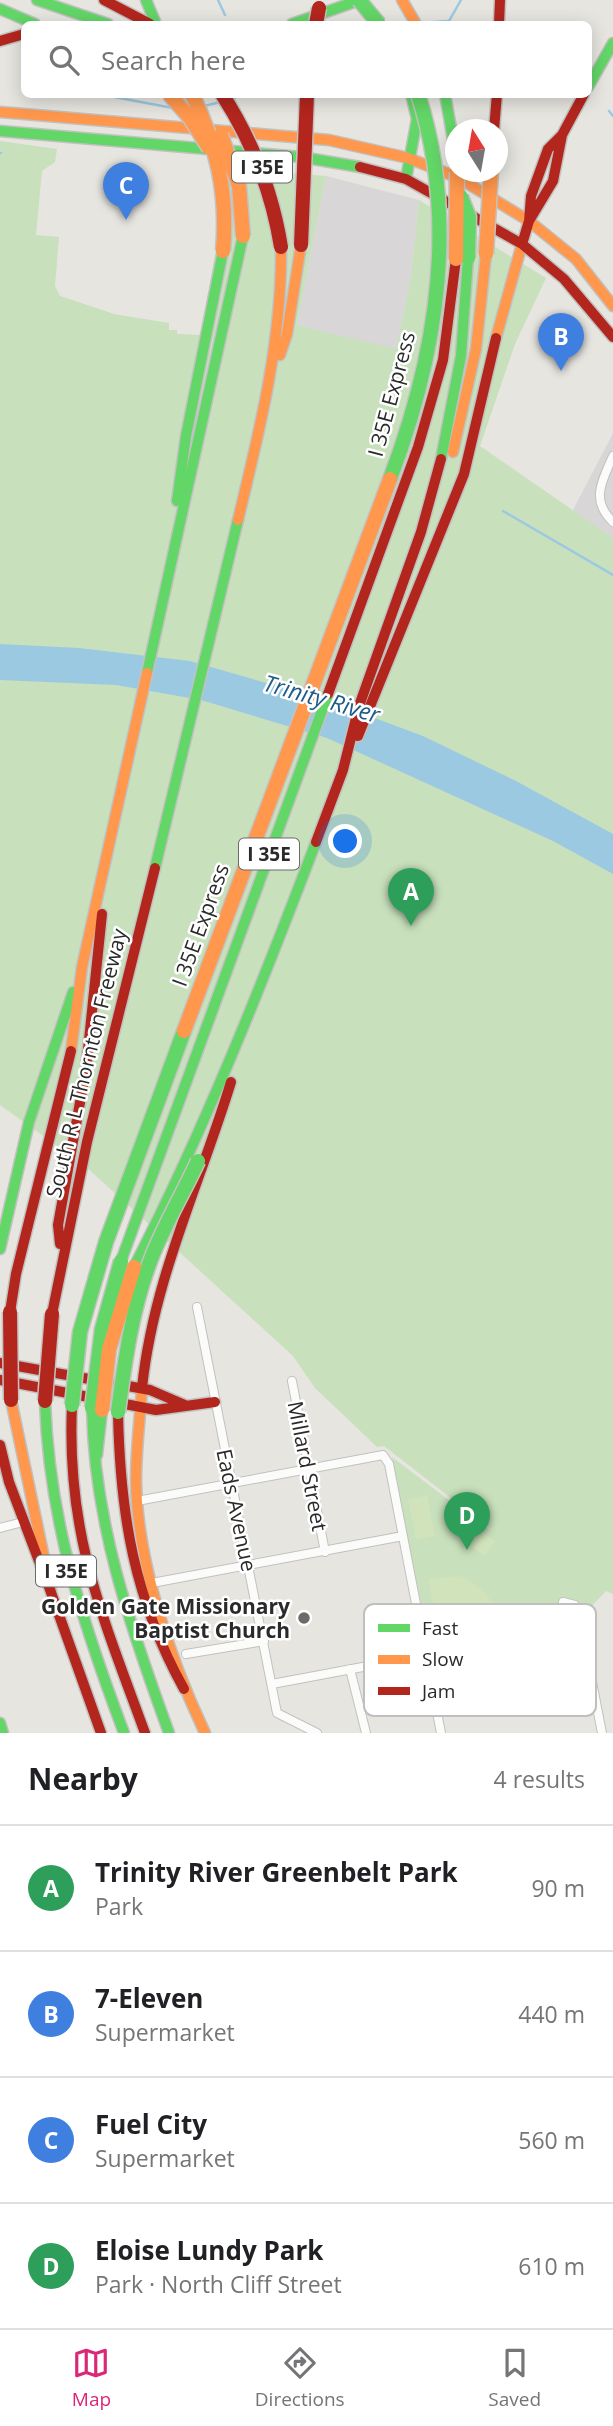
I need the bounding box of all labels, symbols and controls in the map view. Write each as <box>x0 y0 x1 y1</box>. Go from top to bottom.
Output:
search box <box>21 21 592 98</box>
icon: search <box>45 41 83 79</box>
text: Search here <box>101 42 246 78</box>
north arrow <box>445 119 508 182</box>
road number: I 35E <box>232 152 292 182</box>
pin: C <box>103 162 149 220</box>
pin: B <box>538 313 584 371</box>
street label: I 35E Express <box>361 328 421 460</box>
water label: Trinity River <box>260 666 385 730</box>
your location <box>328 824 362 858</box>
road number: I 35E <box>239 838 299 870</box>
street label: I 35E Express <box>165 860 235 990</box>
pin: A <box>388 868 434 926</box>
street label: South R L Thornton Freeway <box>39 925 133 1200</box>
street label: Millard Street <box>282 1399 334 1533</box>
street label: Eads Avenue <box>210 1446 264 1574</box>
pin: D <box>444 1492 490 1550</box>
road number: I 35E <box>36 1555 96 1586</box>
place label: Golden Gate Missionary Baptist Church <box>41 1592 290 1644</box>
legend <box>364 1604 596 1716</box>
marker: Golden Gate Missionary Baptist Church <box>296 1610 312 1626</box>
text: Fast <box>422 1615 458 1641</box>
text: Slow <box>422 1646 464 1672</box>
text: Jam <box>420 1678 455 1704</box>
text: Nearby <box>28 1758 138 1799</box>
text: 4 results <box>494 1763 585 1795</box>
text: Trinity River Greenbelt Park <box>95 1854 458 1890</box>
text: A <box>43 1872 59 1904</box>
text: 90 m <box>531 1872 585 1904</box>
text: Park <box>95 1890 143 1922</box>
text: 7-Eleven <box>95 1980 203 2016</box>
text: B <box>43 1998 59 2030</box>
text: 440 m <box>518 1998 585 2030</box>
text: Supermarket <box>95 2016 235 2048</box>
text: Fuel City <box>95 2106 207 2142</box>
text: C <box>44 2124 58 2156</box>
text: 560 m <box>518 2124 585 2156</box>
text: Supermarket <box>95 2142 235 2174</box>
text: Eloise Lundy Park <box>95 2232 323 2268</box>
text: D <box>42 2250 60 2282</box>
text: 610 m <box>518 2250 585 2282</box>
text: Park · North Cliff Street <box>95 2268 342 2300</box>
tab: Map <box>72 2344 111 2412</box>
tab: Directions <box>255 2344 345 2412</box>
tab: Saved <box>488 2344 541 2412</box>

